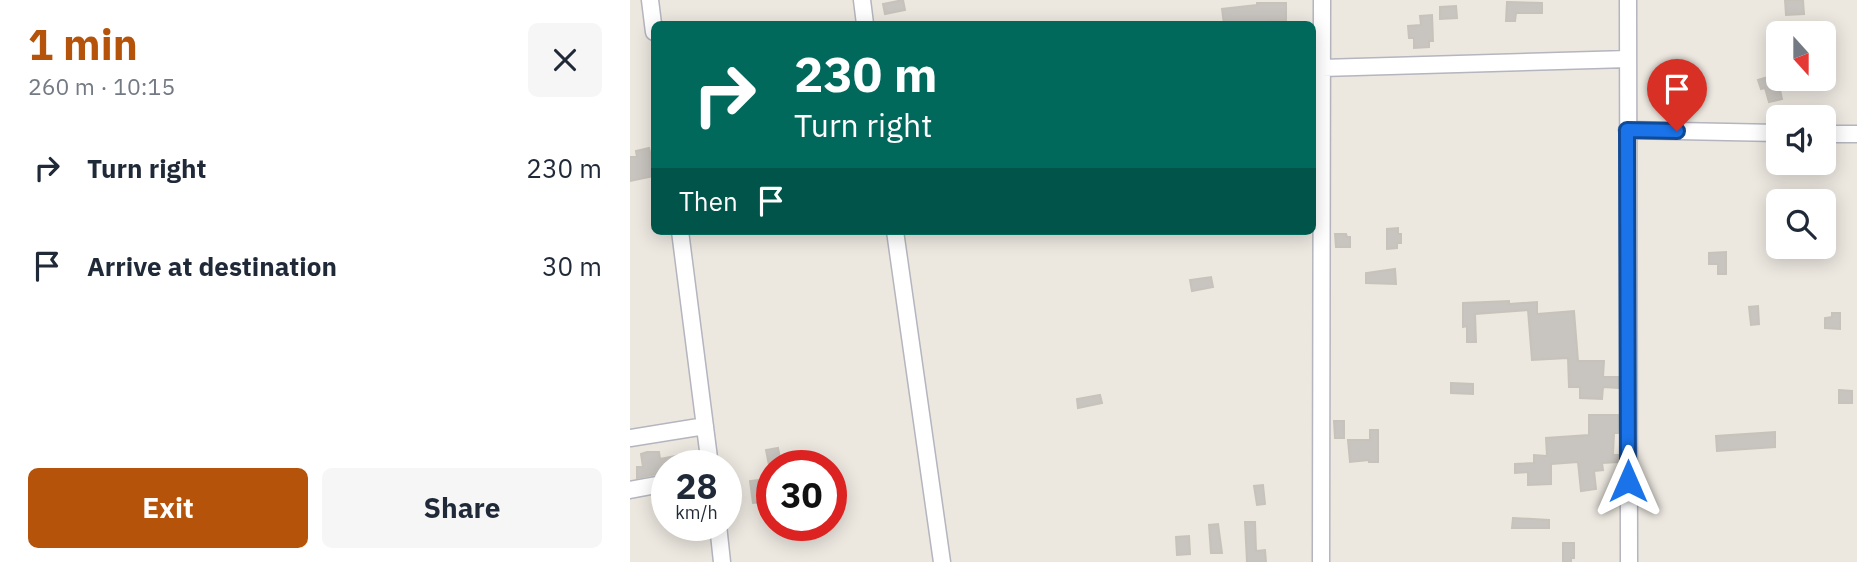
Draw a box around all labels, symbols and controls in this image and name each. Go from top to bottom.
text: 1 min [28,17,138,72]
north arrow [1766,21,1836,91]
map controls [1766,21,1836,259]
button: close [528,23,602,97]
text: 230 m [794,42,938,105]
icon: right [679,49,770,140]
pin [1647,59,1707,131]
icon: arrive [1658,70,1696,108]
text: 260 m · 10:15 [28,71,175,101]
text: Turn right [794,104,932,146]
button: sound [1766,105,1836,175]
icon: right [28,149,66,187]
text: Turn right [87,151,206,185]
text: 230 m [526,151,602,185]
icon: arrive [752,182,790,220]
text: Then [679,184,738,218]
button: search [1766,189,1836,259]
icon: arrive [28,247,66,285]
text: Arrive at destination [87,249,337,283]
text: 30 m [542,249,602,283]
position arrow [1591,444,1665,518]
speed limit sign: 30 [756,450,847,541]
text: 28 [675,463,718,509]
button: Exit [28,468,308,548]
button: Share [322,468,602,548]
text: km/h [675,501,718,524]

